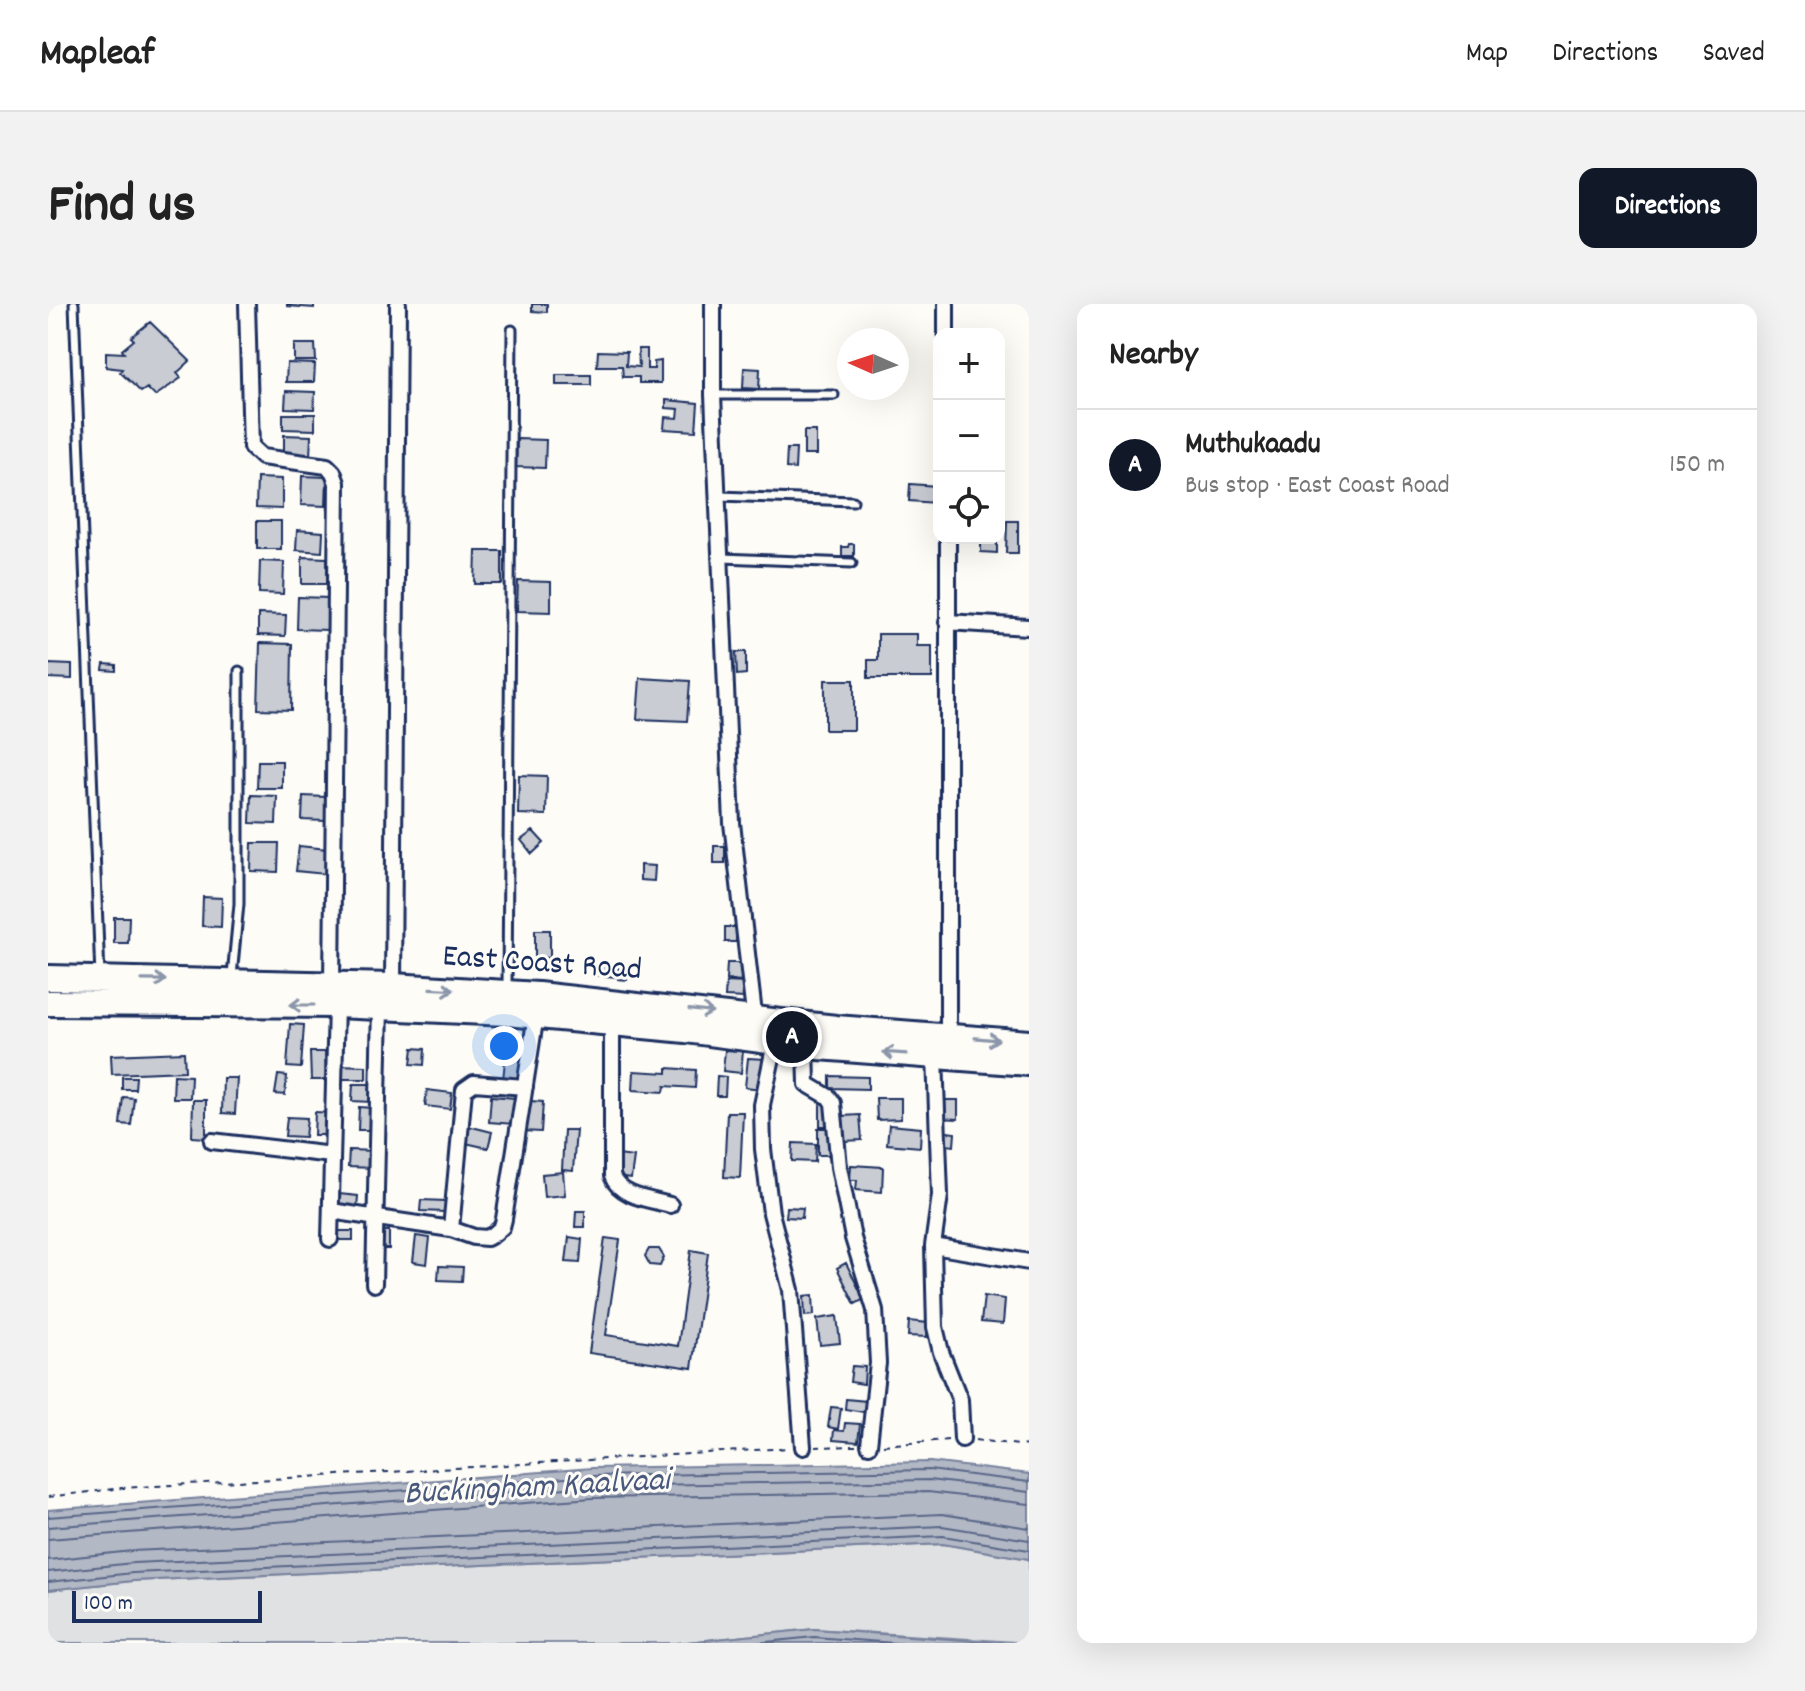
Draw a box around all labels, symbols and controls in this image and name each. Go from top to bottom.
text: Mapleaf [40,28,155,83]
text: Map [1466,35,1508,75]
text: Directions [1552,35,1658,75]
text: Saved [1702,35,1765,75]
text: Find us [48,168,196,248]
button: Directions [1579,168,1757,248]
north arrow [837,328,909,400]
map controls [933,328,1005,544]
button: + [933,328,1005,400]
text: Nearby [1109,332,1198,381]
button: − [933,400,1005,472]
text: Muthukaadu [1185,425,1321,468]
text: A [1128,447,1142,484]
text: 150 m [1669,447,1725,484]
text: Bus stop · East Coast Road [1185,468,1450,505]
button: locate [933,472,1005,544]
street label: East Coast Road [441,935,643,995]
one-way arrow [140,973,167,988]
one-way arrow [428,982,455,997]
one-way arrow [289,997,316,1013]
one-way arrow [687,1004,714,1019]
pin: A [766,1007,818,1067]
your location [484,1026,524,1066]
one-way arrow [973,1032,1000,1047]
one-way arrow [882,1045,909,1060]
water label: Buckingham Kaalvaai [403,1457,676,1520]
scale bar [72,1587,262,1623]
text: 100 m [84,1589,133,1620]

